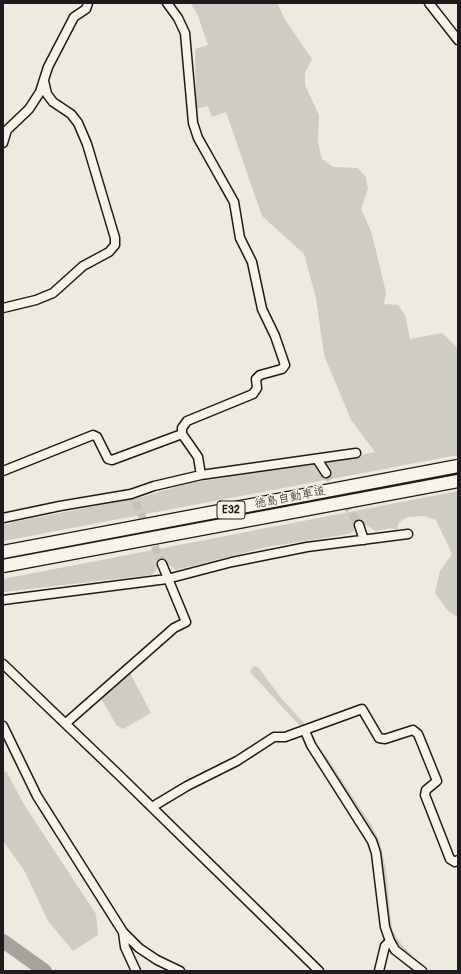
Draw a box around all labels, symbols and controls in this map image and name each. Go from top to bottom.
street label: 徳島自動車道 [253,484,327,512]
road number: E32 [217,501,245,519]

